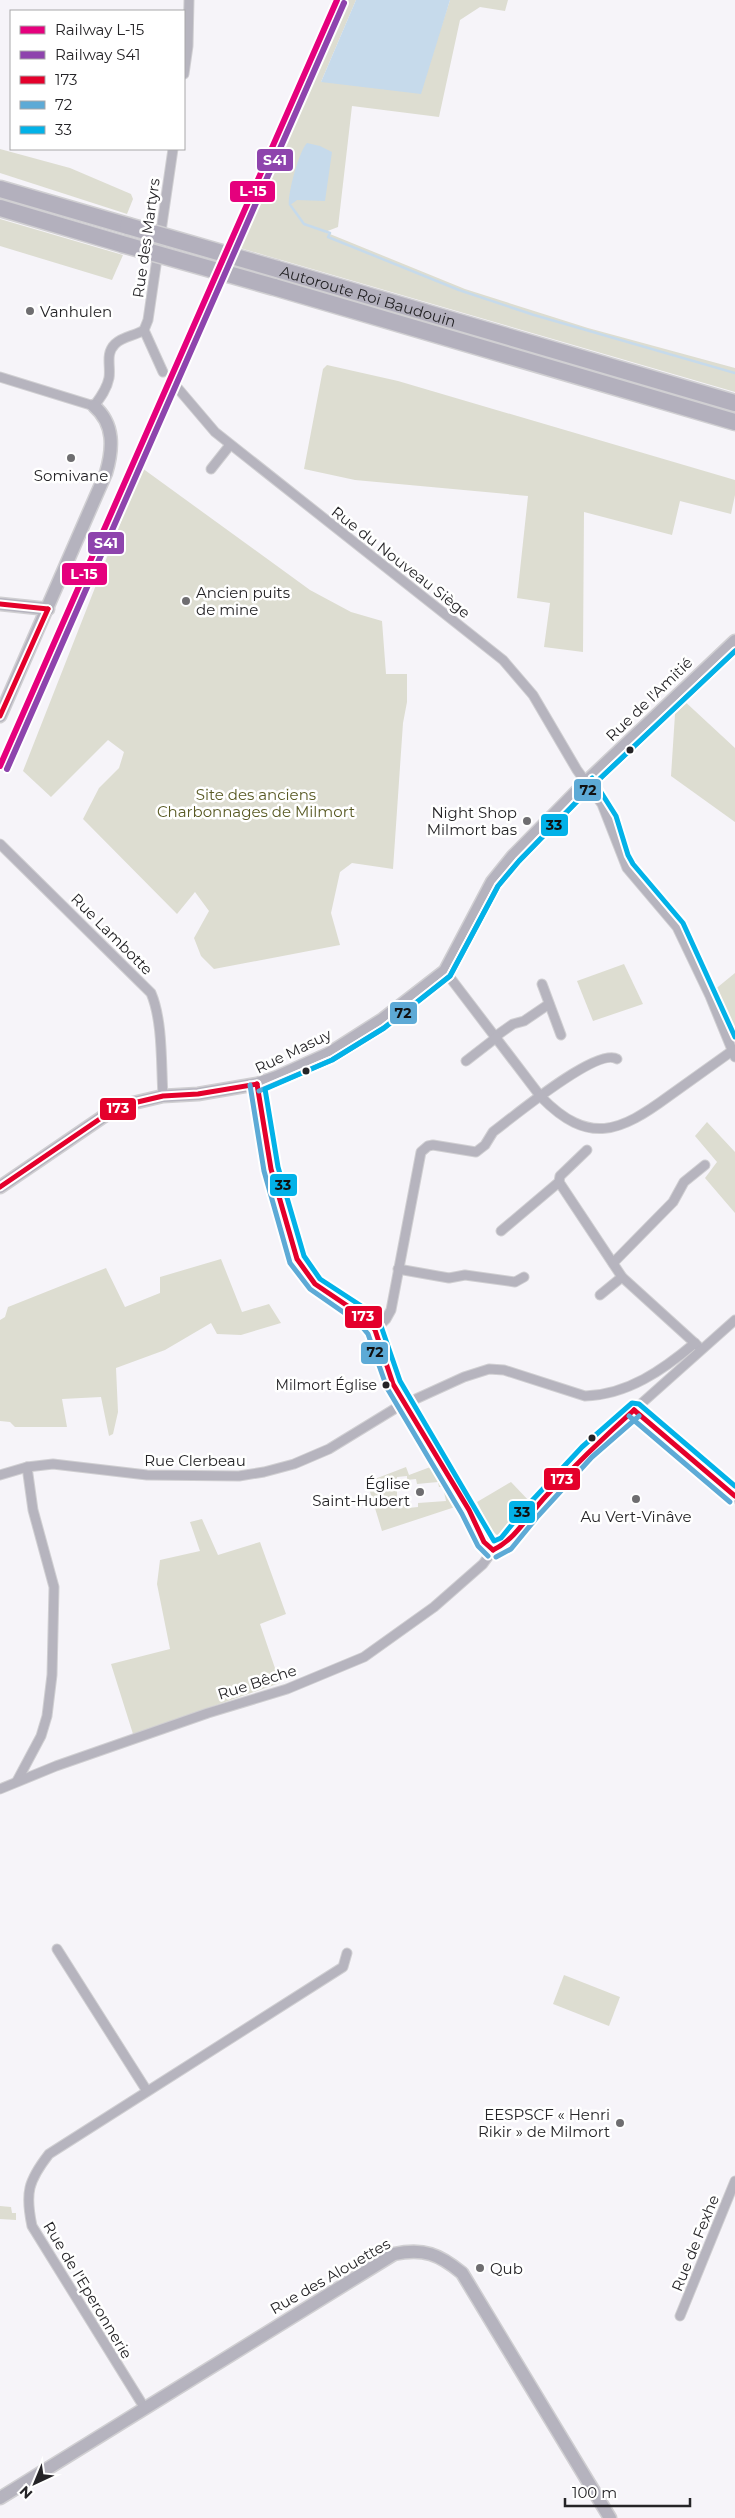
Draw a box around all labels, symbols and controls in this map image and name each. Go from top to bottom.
legend [10,10,185,150]
text: Railway L-15 [55,20,144,39]
text: Railway S41 [55,45,141,64]
text: 173 [55,70,78,89]
text: 72 [55,95,72,114]
text: 33 [55,120,72,139]
line badge: S41 [256,148,294,172]
text: S41 [263,151,287,169]
street label: Rue des Martyrs [128,177,164,299]
line badge: L-15 [229,180,276,203]
text: L-15 [239,182,267,200]
street label: Autoroute Roi Baudouin [278,261,458,330]
place label: Vanhulen [40,302,112,321]
marker: Vanhulen [24,305,36,317]
marker: Somivane [65,452,77,464]
place label: Somivane [34,466,108,485]
street label: Rue du Nouveau Siège [328,502,474,622]
line badge: S41 [87,531,125,555]
text: S41 [94,534,118,552]
line badge: L-15 [61,562,108,586]
text: L-15 [70,565,98,583]
place label: Ancien puits de mine [196,583,290,619]
marker: Ancien puits de mine [180,595,192,607]
street label: Rue de l'Amitié [602,653,696,745]
unlabelled marker [625,745,635,755]
line badge: 72 [573,778,602,802]
text: 72 [580,781,596,799]
park label: Site des anciens Charbonnages de Milmort [157,785,355,821]
place label: Night Shop Milmort bas [427,803,517,839]
line badge: 33 [540,813,569,837]
marker: Night Shop Milmort bas [521,815,533,827]
text: 33 [545,816,562,834]
street label: Rue Lambotte [67,889,157,979]
line badge: 72 [389,1001,418,1025]
text: 72 [395,1004,411,1022]
street label: Rue Masuy [252,1024,335,1078]
unlabelled marker [301,1066,311,1076]
line badge: 173 [99,1097,137,1121]
text: 173 [107,1099,129,1117]
line badge: 33 [269,1173,298,1197]
text: 33 [274,1176,291,1194]
line badge: 173 [344,1305,383,1329]
text: 173 [352,1307,374,1325]
line badge: 72 [360,1341,389,1365]
text: 72 [367,1343,383,1361]
place label: Milmort Église [276,1376,377,1394]
marker: Milmort Église [381,1380,391,1390]
unlabelled marker [587,1433,597,1443]
street label: Rue Clerbeau [144,1451,246,1470]
line badge: 173 [543,1467,581,1491]
text: 173 [551,1470,573,1488]
place label: Église Saint-Hubert [312,1474,410,1510]
marker: Église Saint-Hubert [414,1486,426,1498]
marker: Au Vert-Vinâve [630,1493,642,1505]
line badge: 33 [508,1500,536,1524]
text: 33 [513,1503,530,1521]
place label: Au Vert-Vinâve [581,1507,691,1526]
street label: Rue Bêche [215,1660,299,1704]
place label: EESPSCF « Henri Rikir » de Milmort [478,2105,610,2141]
marker: EESPSCF « Henri Rikir » de Milmort [614,2117,626,2129]
street label: Rue de Fexhe [667,2192,723,2294]
street label: Rue de l'Eperonnerie [39,2218,137,2362]
street label: Rue des Alouettes [266,2234,394,2318]
place label: Qub [490,2259,523,2278]
marker: Qub [474,2262,486,2274]
north arrow [10,2458,60,2508]
scale bar [565,2476,690,2508]
text: N [16,2482,36,2503]
text: 100 m [572,2483,617,2502]

